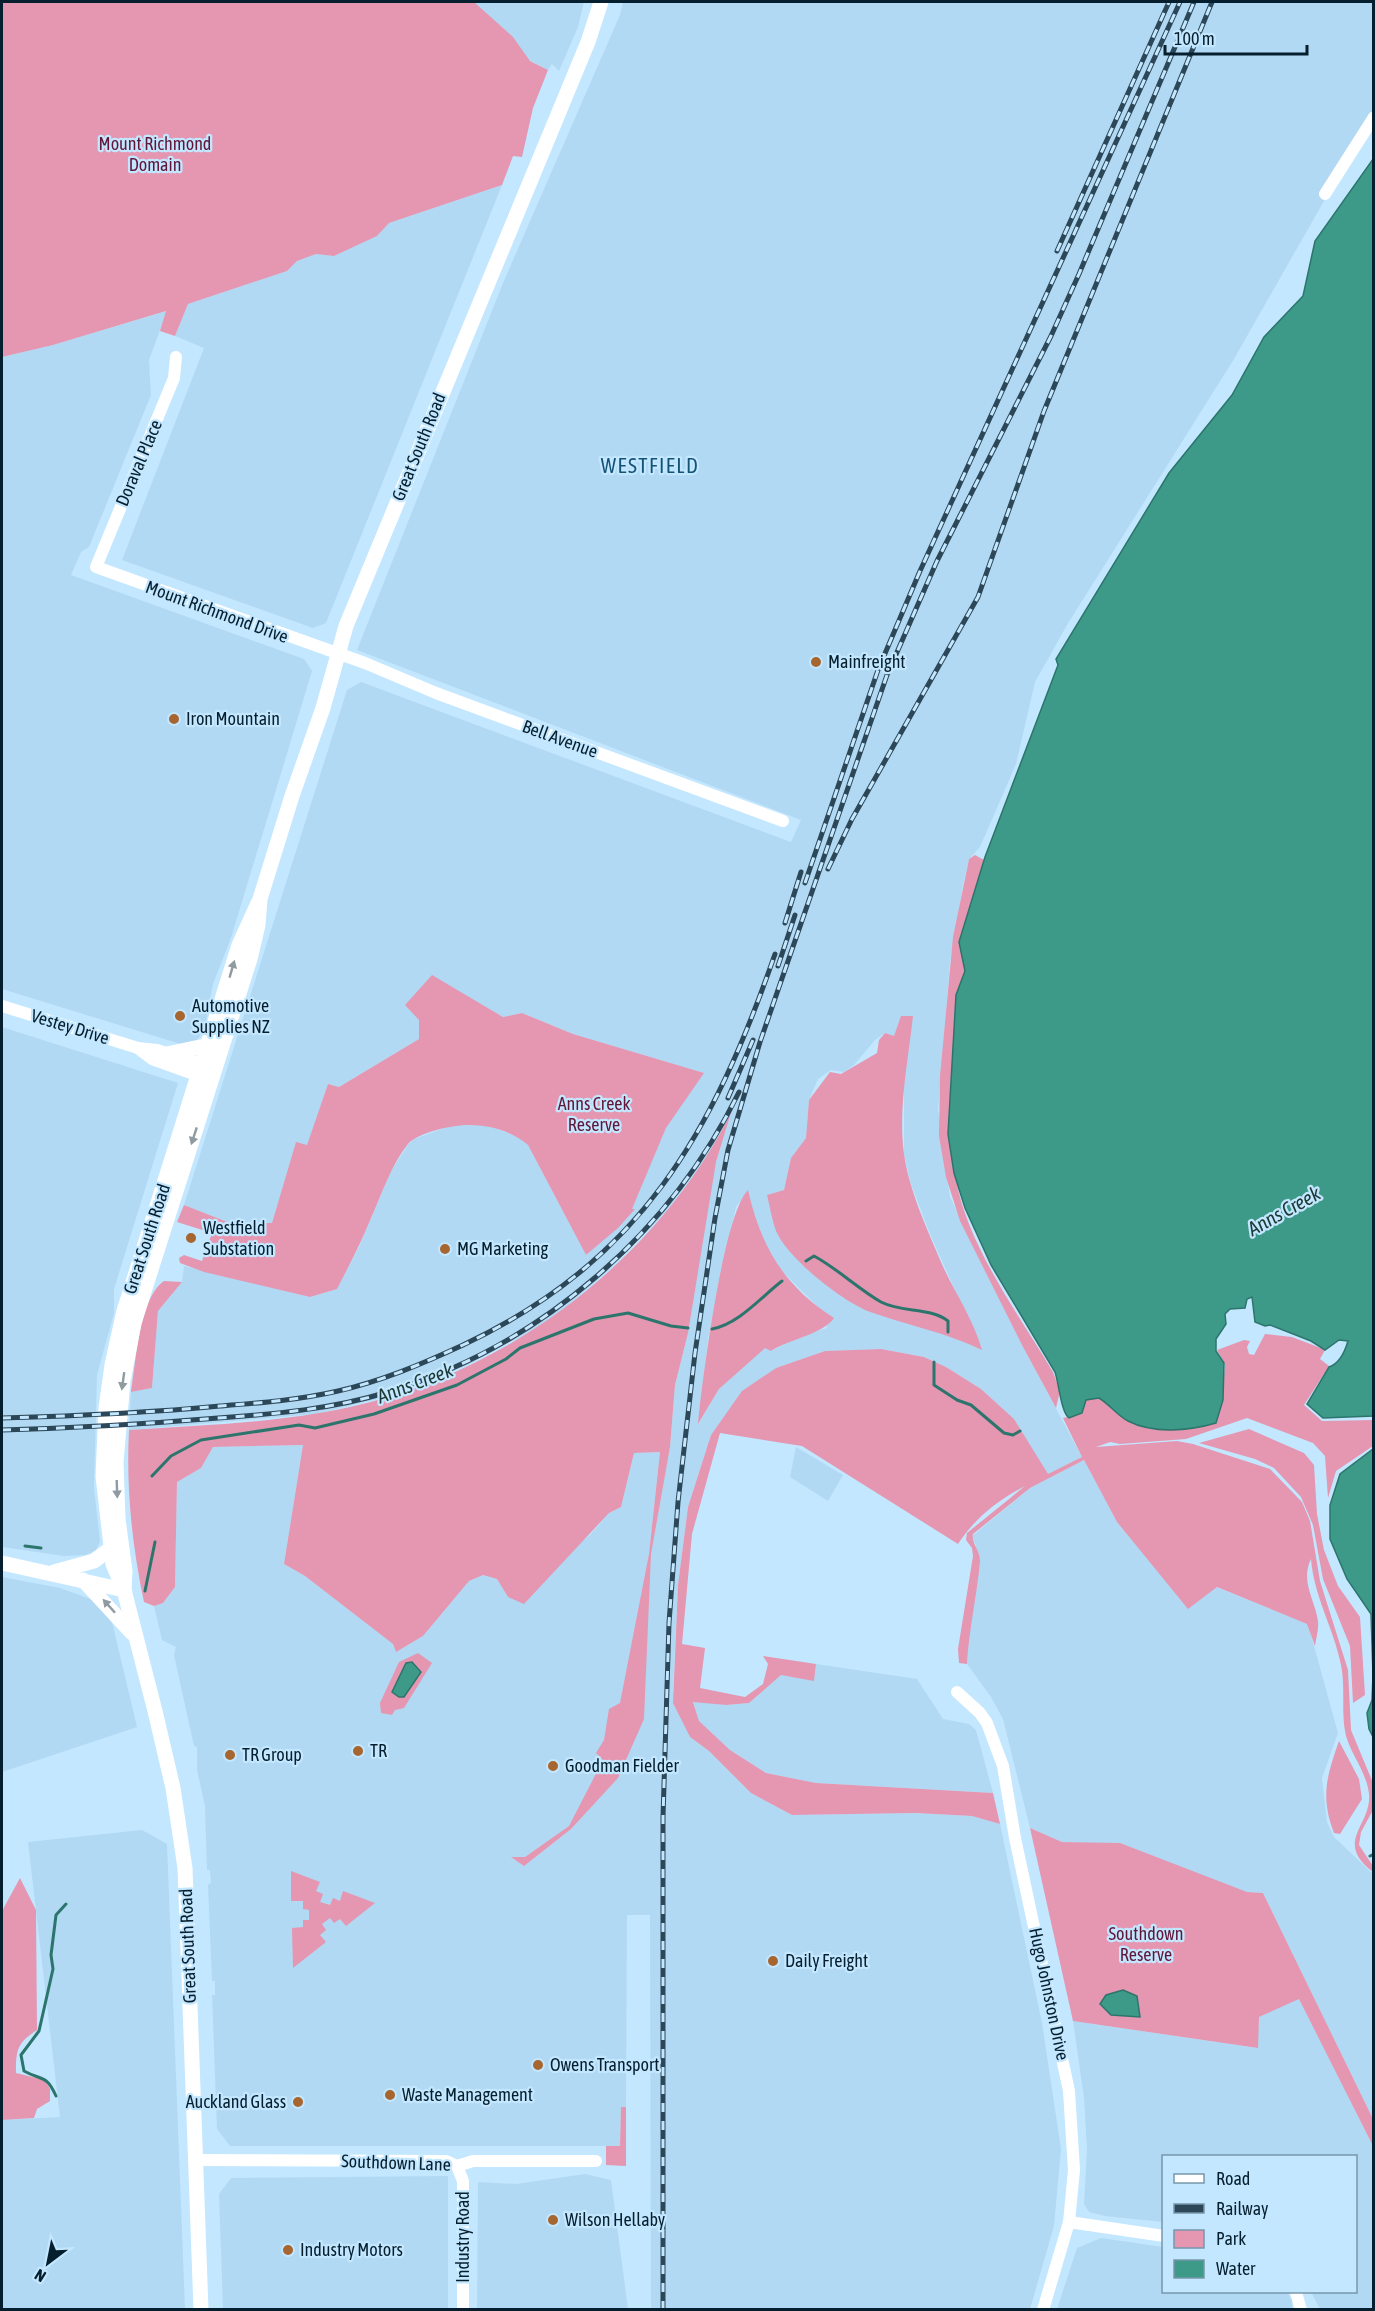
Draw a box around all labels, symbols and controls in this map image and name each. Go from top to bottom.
scale bar [1165,18,1308,56]
text: 100 m [1174,28,1215,49]
park label: Mount Richmond Domain [99,133,211,175]
street label: Great South Road [387,390,450,504]
street label: Doraval Place [111,417,166,509]
district label: WESTFIELD [601,453,699,477]
street label: Mount Richmond Drive [143,576,291,647]
place label: Mainfreight [828,651,906,672]
marker: Mainfreight [809,655,823,669]
place label: Iron Mountain [186,708,280,729]
marker: Iron Mountain [167,712,181,726]
street label: Bell Avenue [520,715,601,762]
one-way arrow [228,960,237,978]
place label: Automotive Supplies NZ [192,995,270,1037]
street label: Vestey Drive [29,1005,112,1048]
marker: Automotive Supplies NZ [173,1009,187,1023]
park label: Anns Creek Reserve [558,1093,630,1135]
one-way arrow [189,1127,198,1145]
street label: Great South Road [119,1181,174,1297]
water label: Anns Creek [1242,1181,1324,1240]
place label: Westfield Substation [203,1217,274,1259]
marker: Westfield Substation [184,1231,198,1245]
place label: MG Marketing [457,1238,549,1259]
marker: MG Marketing [438,1242,452,1256]
water label: Anns Creek [372,1357,456,1408]
one-way arrow [119,1372,128,1391]
one-way arrow [112,1479,121,1498]
one-way arrow [103,1599,116,1614]
place label: TR [370,1740,387,1761]
place label: TR Group [242,1744,302,1765]
marker: TR [351,1744,365,1758]
marker: TR Group [223,1748,237,1762]
place label: Goodman Fielder [565,1755,679,1776]
marker: Goodman Fielder [546,1759,560,1773]
street label: Great South Road [175,1888,200,2004]
park label: Southdown Reserve [1109,1923,1183,1965]
street label: Hugo Johnston Drive [1025,1926,1074,2062]
place label: Daily Freight [785,1950,868,1971]
marker: Daily Freight [766,1954,780,1968]
place label: Owens Transport [550,2054,659,2075]
marker: Owens Transport [531,2058,545,2072]
place label: Waste Management [402,2084,533,2105]
marker: Waste Management [383,2088,397,2102]
place label: Auckland Glass [186,2091,286,2112]
marker: Auckland Glass [291,2095,305,2109]
street label: Southdown Lane [341,2150,451,2175]
legend [1162,2155,1357,2293]
text: Road [1216,2168,1250,2189]
street label: Industry Road [452,2191,473,2283]
text: Railway [1216,2198,1268,2219]
place label: Wilson Hellaby [565,2209,665,2230]
marker: Wilson Hellaby [546,2213,560,2227]
text: Park [1216,2228,1246,2249]
north arrow [18,2233,78,2293]
place label: Industry Motors [300,2239,403,2260]
marker: Industry Motors [281,2243,295,2257]
text: Water [1216,2258,1256,2279]
text: N [31,2266,49,2286]

